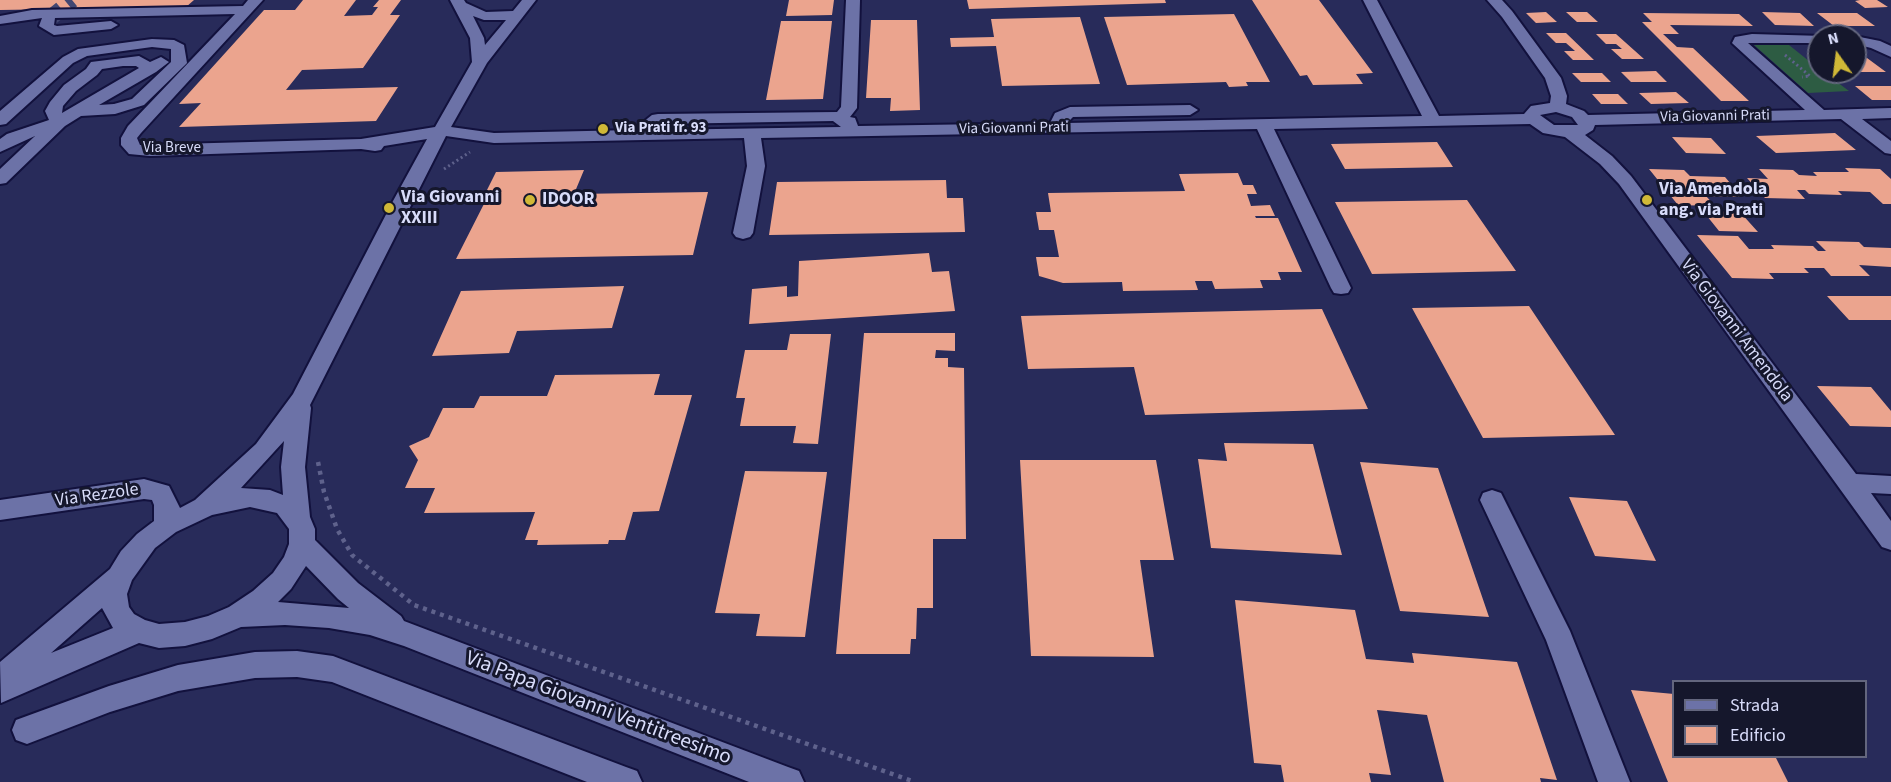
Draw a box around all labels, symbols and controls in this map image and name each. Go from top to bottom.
north arrow [1807,24,1867,84]
text: N [1825,27,1841,50]
street label: Via Giovanni Prati [1660,107,1770,127]
street label: Via Giovanni Prati [959,119,1069,139]
place label: Via Prati fr. 93 [615,120,706,138]
marker: Via Prati fr. 93 [596,122,610,136]
street label: Via Breve [143,140,201,158]
place label: Via Amendola ang. via Prati [1659,179,1767,222]
place label: Via Giovanni XXIII [401,187,499,230]
place label: IDOOR [542,189,595,211]
marker: IDOOR [523,193,537,207]
marker: Via Amendola ang. via Prati [1640,193,1654,207]
marker: Via Giovanni XXIII [382,201,396,215]
street label: Via Giovanni Amendola [1675,255,1797,407]
street label: Via Rezzole [54,479,140,513]
street label: Via Papa Giovanni Ventitreesimo [462,647,734,771]
legend [1672,680,1867,758]
text: Strada [1730,693,1779,718]
text: Edificio [1730,723,1786,748]

